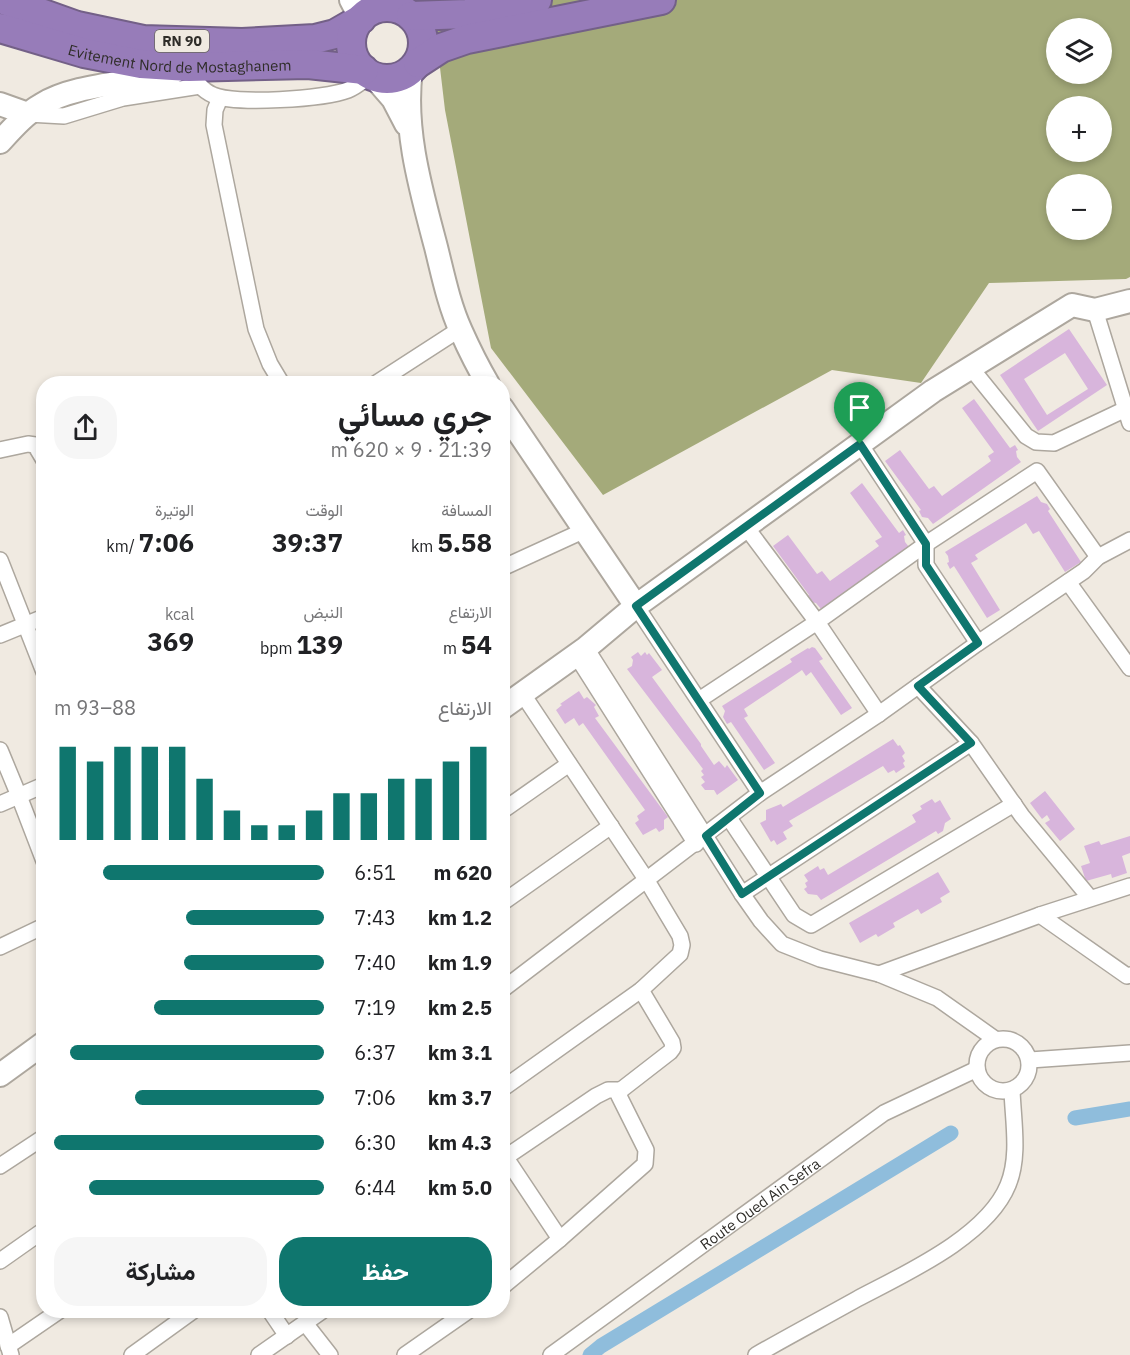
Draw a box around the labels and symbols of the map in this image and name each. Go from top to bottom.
road number: RN 90 [155,30,209,52]
street label: Evitement Nord de Mostaghanem [66,39,292,77]
pin [834,382,885,444]
street label: Route Oued Ain Sefra [696,1153,823,1253]

